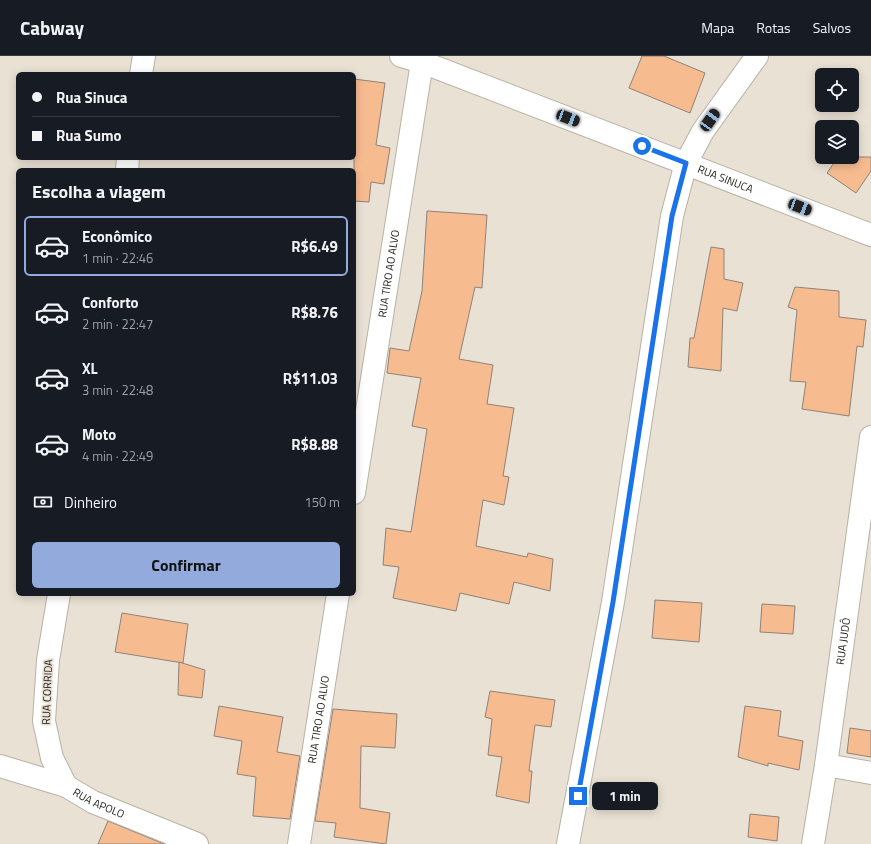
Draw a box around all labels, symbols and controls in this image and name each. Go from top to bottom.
text: Cabway [20,13,84,42]
text: Mapa [701,17,734,38]
text: Rotas [756,17,791,38]
text: Salvos [813,17,851,38]
map controls [815,68,859,164]
button: locate [815,68,859,112]
text: Rua Sinuca [56,86,128,109]
car [698,107,722,133]
car [555,108,581,128]
button: layers [815,120,859,164]
text: Rua Sumo [56,124,122,147]
route start [633,137,651,155]
street label: RUA SINUCA [695,161,756,197]
text: Escolha a viagem [32,178,166,205]
car [787,197,813,217]
text: Econômico [82,225,152,248]
icon: car [34,228,70,264]
street label: RUA TIRO AO ALVO [374,229,403,319]
text: R$6.49 [291,235,338,258]
text: 1 min · 22:46 [82,248,153,268]
text: Conforto [82,291,139,314]
icon: car [34,294,70,330]
text: R$8.76 [291,301,338,324]
text: 2 min · 22:47 [82,314,153,334]
text: XL [82,357,98,380]
icon: car [34,360,70,396]
text: R$11.03 [283,367,338,390]
text: 3 min · 22:48 [82,380,153,400]
text: Moto [82,423,116,446]
icon: car [34,426,70,462]
text: R$8.88 [291,433,338,456]
text: 4 min · 22:49 [82,446,153,466]
icon: cash [32,491,54,513]
text: Dinheiro [64,491,117,514]
text: 150 m [304,492,340,512]
button: Confirmar [32,542,340,588]
street label: RUA JUDÔ [832,617,854,666]
street label: RUA CORRIDA [38,658,56,725]
street label: RUA TIRO AO ALVO [304,674,333,765]
callout: 1 min [592,782,658,810]
street label: RUA APOLO [70,784,127,822]
text: 1 min [609,786,641,806]
route end [569,787,587,805]

